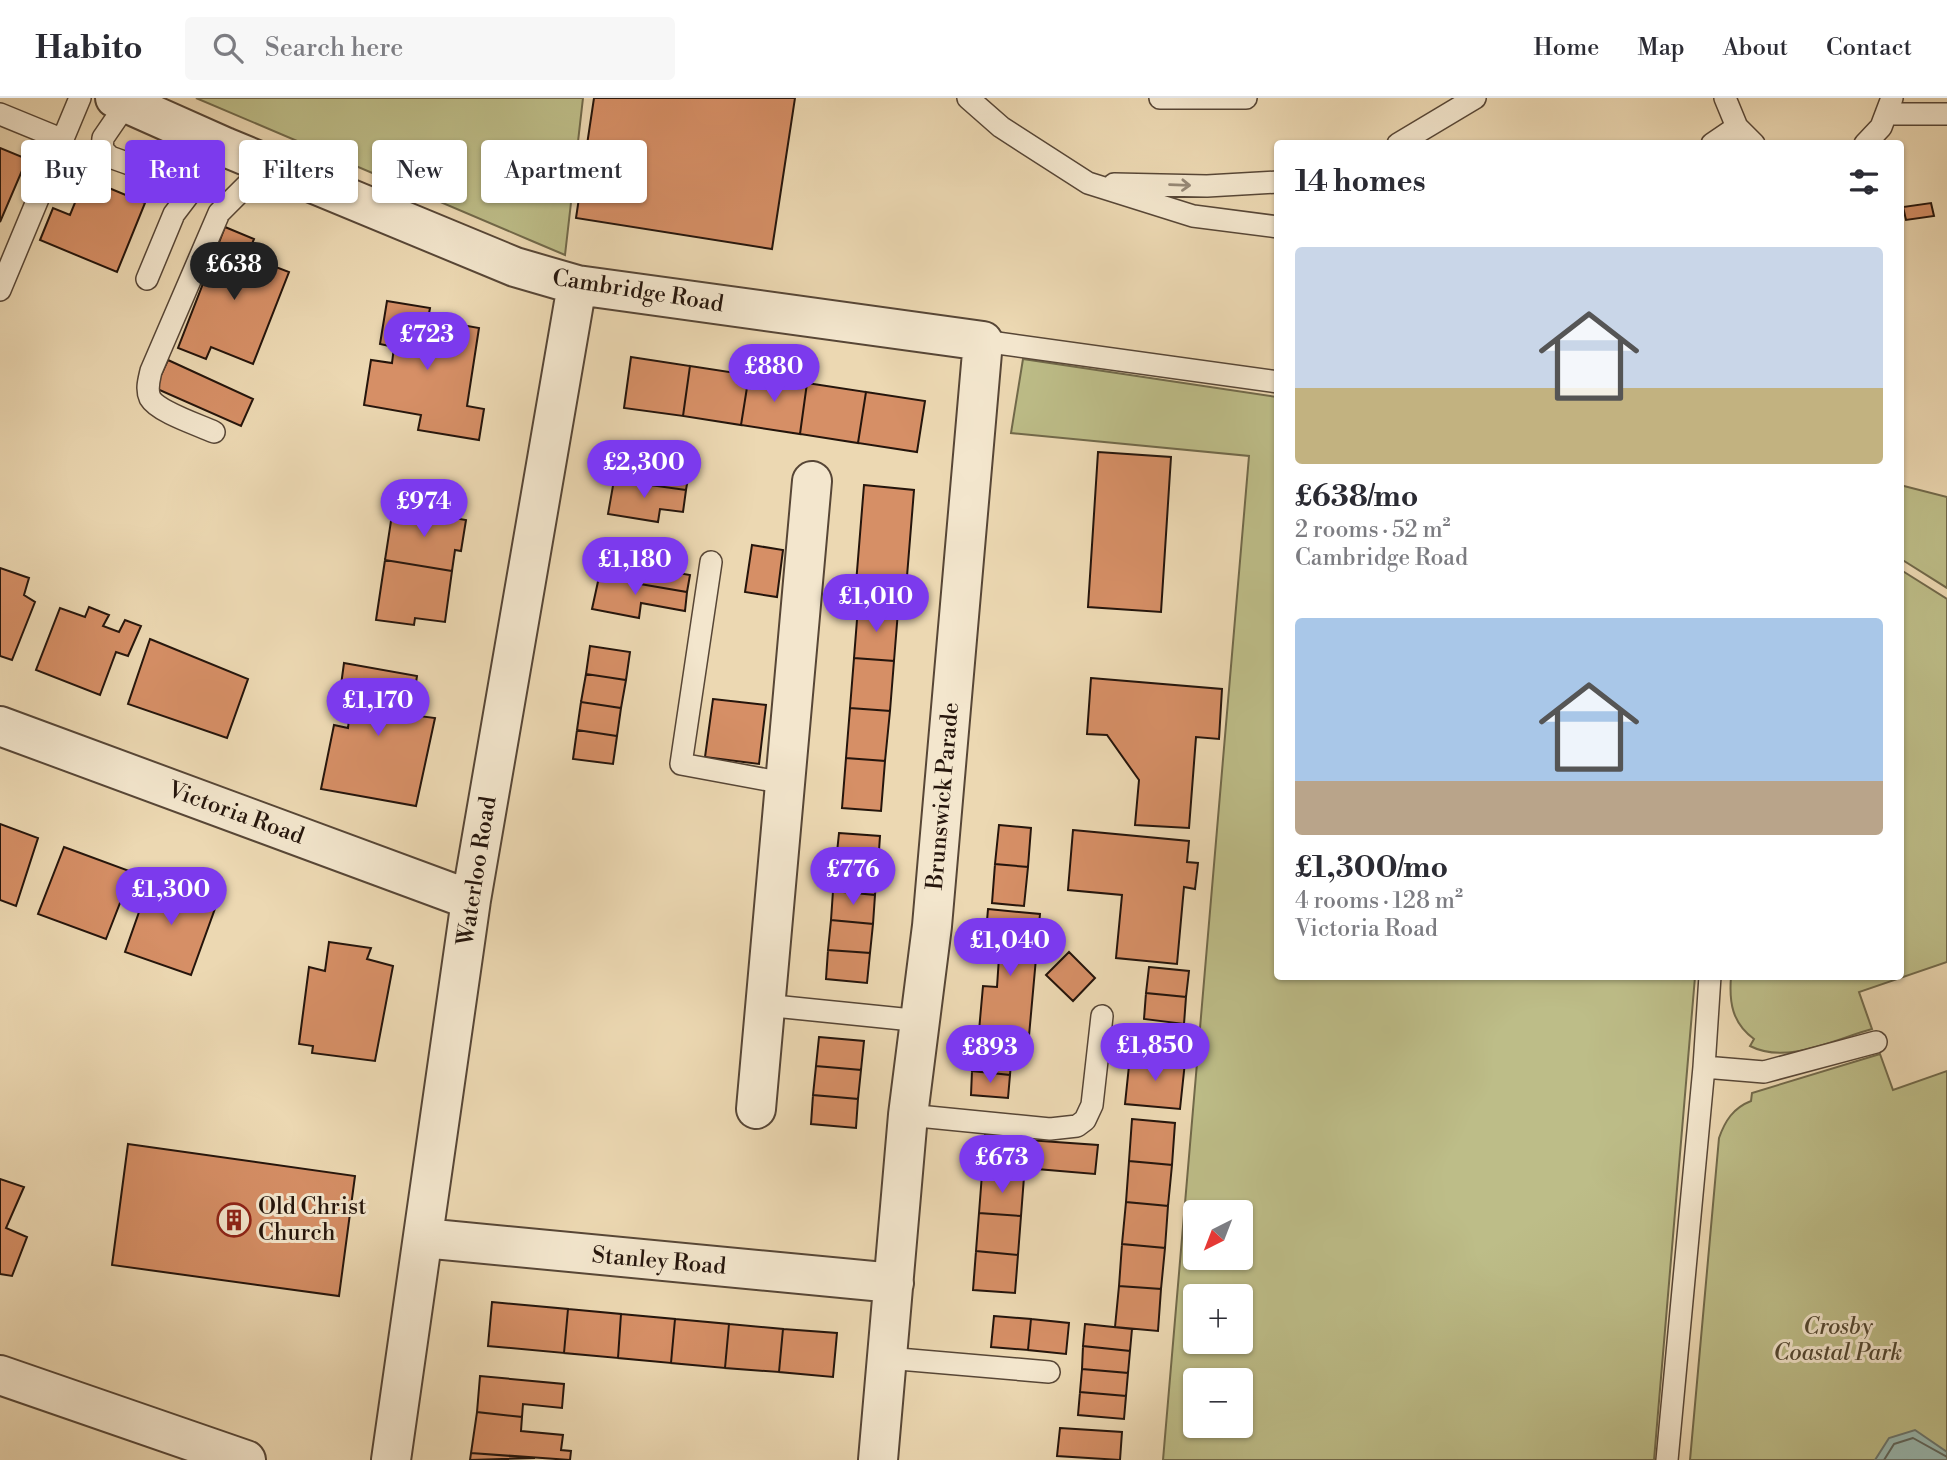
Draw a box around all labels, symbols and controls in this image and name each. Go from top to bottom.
search box [185,17,675,80]
text: Habito [35,28,143,69]
icon: search [209,29,247,67]
text: Search here [265,32,404,64]
text: Home [1534,33,1599,63]
text: Map [1637,33,1685,63]
text: About [1723,33,1788,63]
text: Contact [1826,33,1912,63]
chip: Buy [21,140,111,203]
chip: Rent [125,140,225,203]
chip: Filters [239,140,358,203]
chip: New [372,140,467,203]
chip: Apartment [481,140,647,203]
text: 14 homes [1295,163,1426,201]
icon: filters [1845,163,1883,201]
one-way arrow [1168,179,1191,192]
pin: £638 [193,242,275,302]
text: £638 [206,251,262,279]
street label: Cambridge Road [550,264,726,318]
icon: home [1526,293,1652,419]
pin: £723 [386,313,468,372]
text: £723 [400,321,454,349]
pin: £880 [733,344,815,404]
text: £880 [745,353,803,381]
pin: £2,300 [587,440,701,500]
text: £2,300 [603,449,685,477]
text: £638/mo [1295,478,1419,516]
pin: £974 [383,480,465,539]
text: £974 [397,488,451,516]
text: 2 rooms · 52 m² [1295,516,1451,544]
pin: £1,180 [578,538,692,597]
text: Cambridge Road [1295,544,1468,572]
text: £1,180 [598,546,672,574]
pin: £1,010 [819,574,933,634]
text: £1,010 [839,583,913,611]
icon: home [1526,664,1652,790]
pin: £1,170 [321,678,435,738]
text: £1,170 [343,687,413,715]
street label: Brunswick Parade [921,701,965,892]
street label: Victoria Road [163,775,308,851]
street label: Waterloo Road [451,794,503,949]
pin: £776 [812,848,894,907]
text: £1,300/mo [1295,849,1448,887]
text: £776 [826,856,880,884]
pin: £1,300 [114,868,228,927]
text: £1,300 [132,876,210,904]
text: 4 rooms · 128 m² [1295,887,1463,915]
text: Victoria Road [1295,915,1438,943]
pin: £1,040 [953,918,1067,978]
text: £1,040 [970,927,1050,955]
pin: £1,850 [1098,1024,1212,1083]
pin: £893 [949,1026,1031,1085]
text: £1,850 [1117,1032,1193,1060]
text: £893 [962,1034,1018,1062]
pin: £673 [961,1136,1043,1195]
text: £673 [975,1144,1029,1172]
place label: Old Christ Church [258,1193,367,1247]
north arrow [1183,1200,1253,1270]
map controls [1183,1200,1253,1438]
building icon: Old Christ Church [215,1201,253,1239]
street label: Stanley Road [591,1241,727,1281]
button: + [1183,1284,1253,1354]
park label: Crosby Coastal Park [1774,1313,1902,1367]
button: − [1183,1368,1253,1438]

